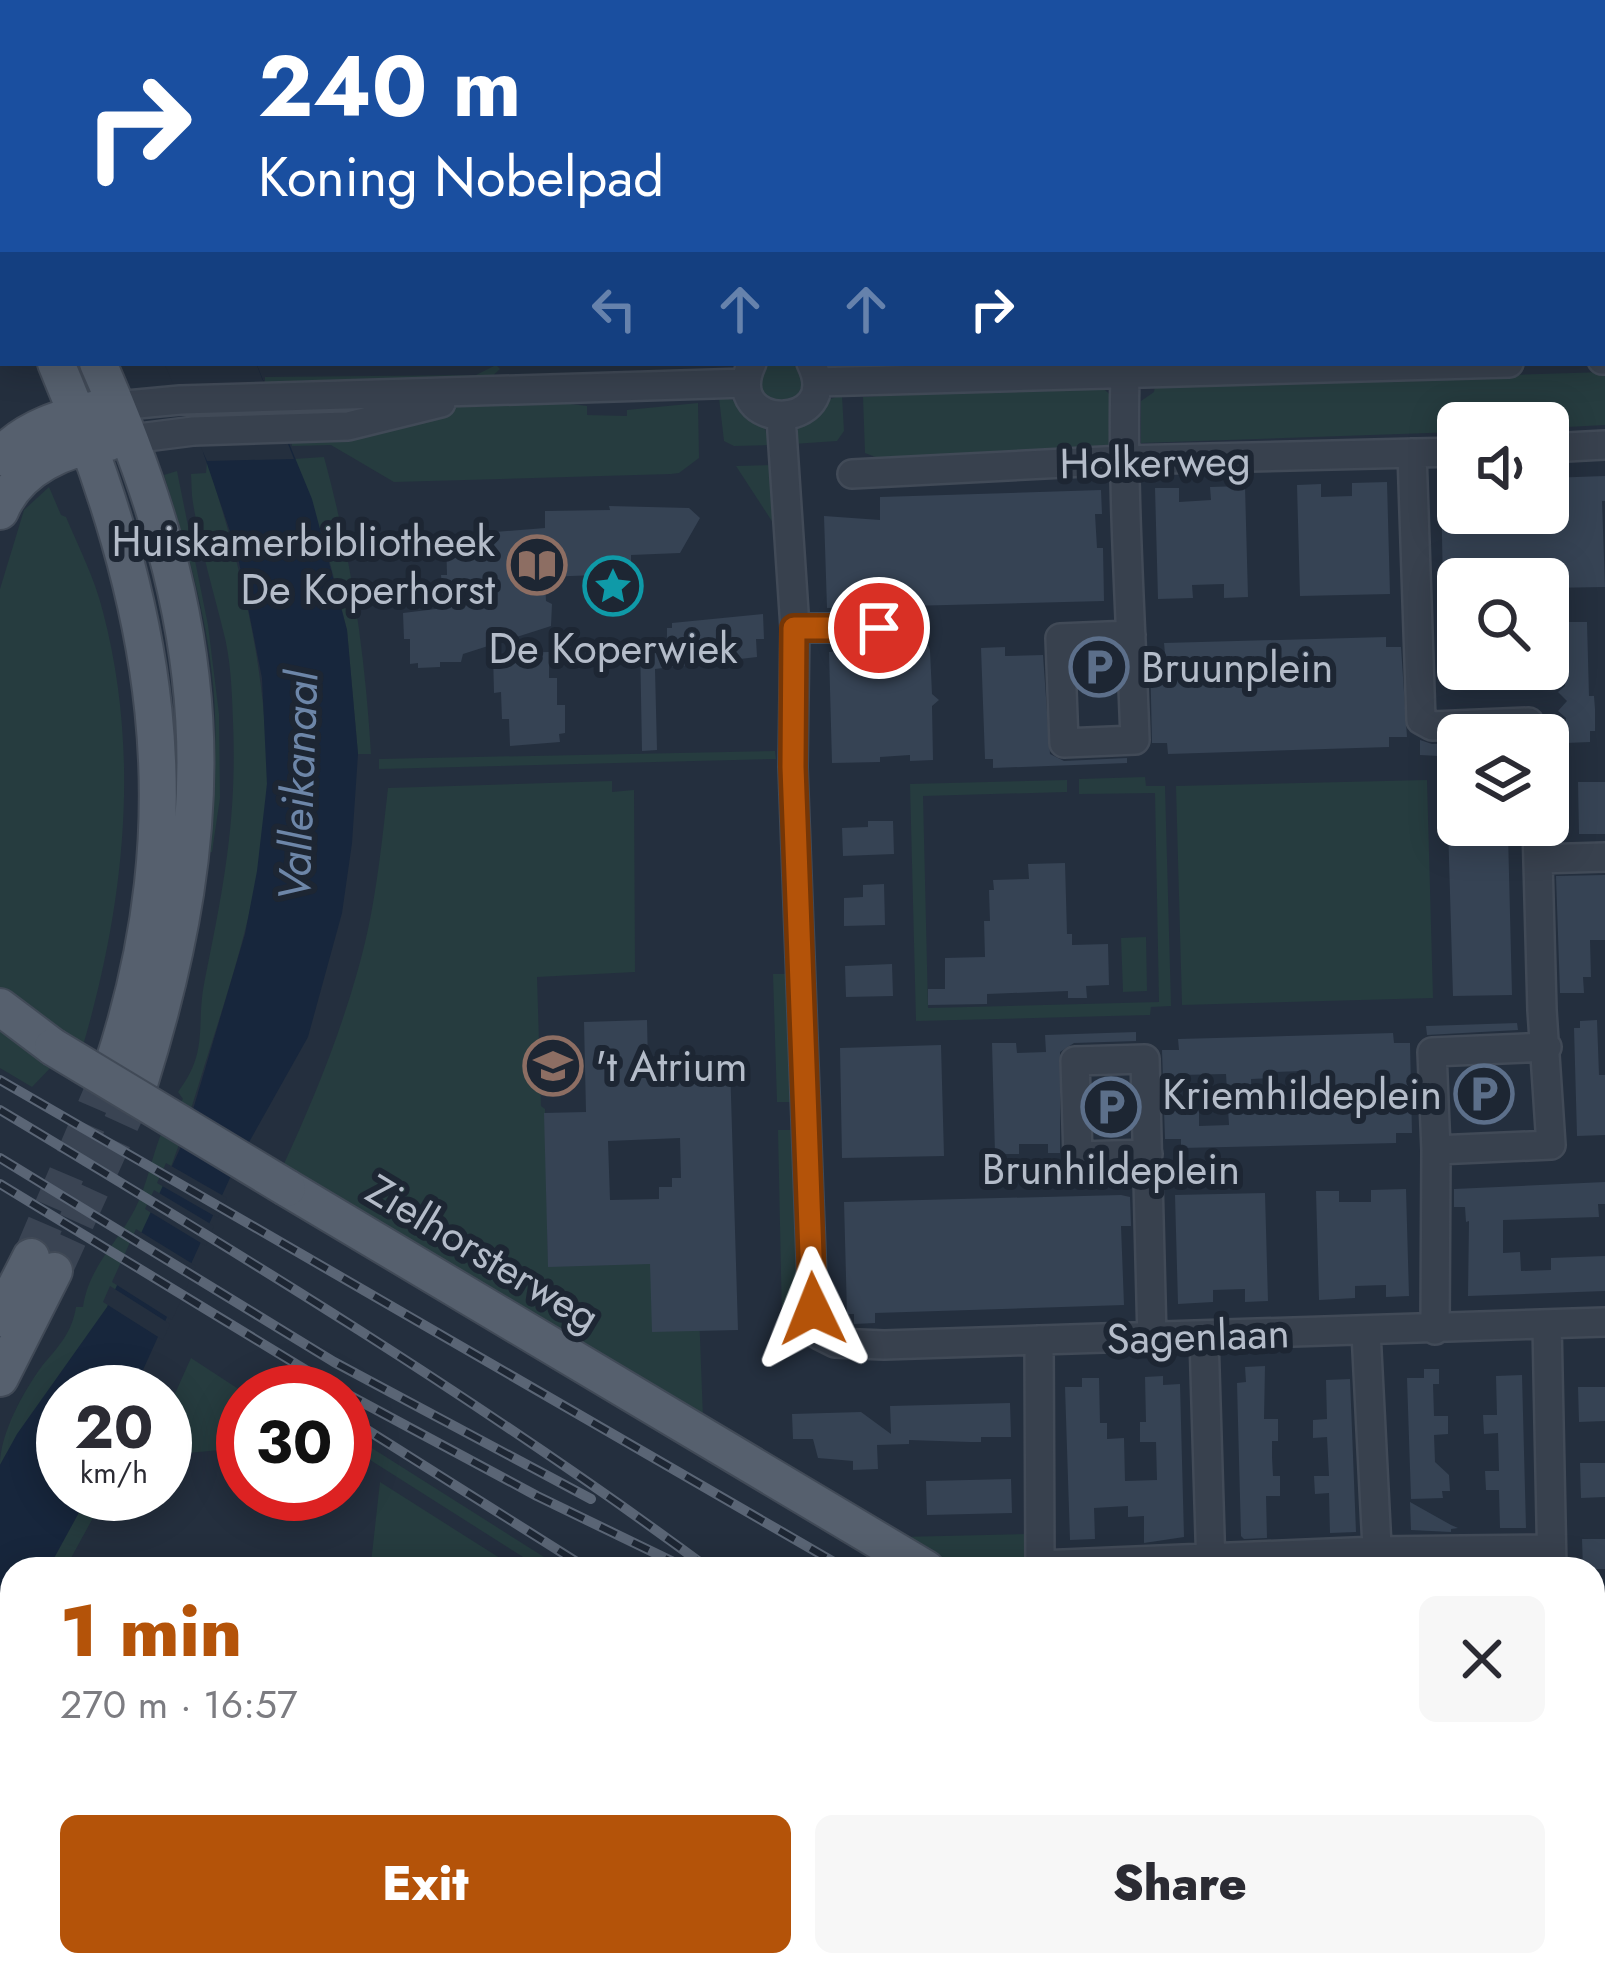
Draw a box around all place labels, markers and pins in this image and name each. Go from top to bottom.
place label: Huiskamerbibliotheek De Koperhorst [111,511,496,620]
library icon: Huiskamerbibliotheek De Koperhorst [506,534,568,596]
place icon: De Koperwiek [582,555,644,617]
pin [828,577,930,679]
place label: De Koperwiek [488,618,738,679]
parking icon: Bruunplein [1068,636,1130,698]
place label: Bruunplein [1141,637,1333,698]
school or university icon: 't Atrium [522,1035,584,1097]
place label: 't Atrium [595,1036,748,1097]
parking icon: Kriemhildeplein [1453,1063,1515,1125]
place label: Kriemhildeplein [1162,1064,1442,1125]
parking icon: Brunhildeplein [1080,1076,1142,1138]
place label: Brunhildeplein [982,1139,1240,1200]

